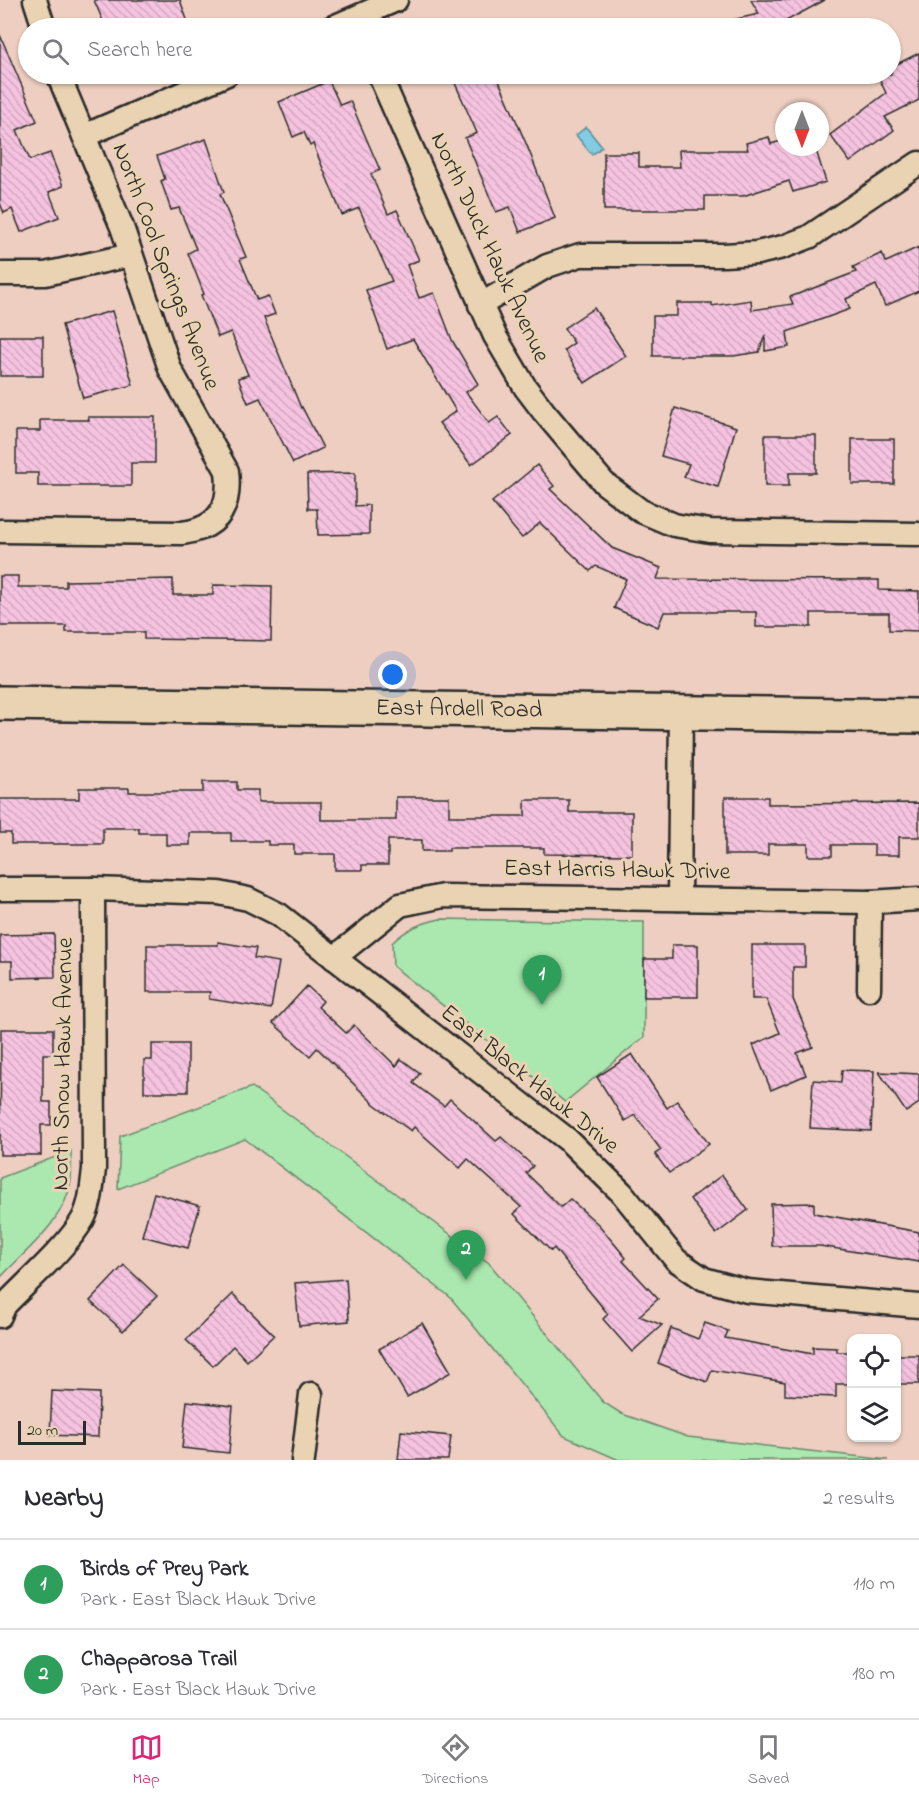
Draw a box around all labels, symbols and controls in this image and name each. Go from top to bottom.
search box [18,18,901,84]
icon: search [39,35,72,68]
text: Search here [87,35,192,67]
north arrow [775,102,829,156]
street label: North Duck Hawk Avenue [420,127,558,369]
street label: North Cool Springs Avenue [102,138,228,396]
your location [378,660,407,689]
street label: East Ardell Road [375,691,543,728]
street label: East Harris Hawk Drive [503,852,731,890]
street label: North Snow Hawk Avenue [44,937,84,1191]
pin: 1 [522,956,562,1005]
street label: East Black Hawk Drive [432,997,626,1163]
pin: 2 [446,1230,486,1280]
map controls [847,1334,901,1442]
button: locate [847,1334,901,1388]
button: layers [847,1388,901,1442]
scale bar [18,1418,86,1446]
text: 20 m [27,1419,58,1443]
text: Nearby [24,1480,103,1518]
text: 2 results [823,1485,895,1514]
text: Birds of Prey Park [81,1554,248,1586]
text: 1 [40,1570,47,1599]
text: 110 m [853,1570,895,1599]
text: Park · East Black Hawk Drive [81,1586,316,1615]
text: Chapparosa Trail [81,1644,237,1676]
text: 2 [39,1660,48,1689]
text: 180 m [852,1660,895,1689]
text: Park · East Black Hawk Drive [81,1676,316,1705]
tab: Map [130,1731,163,1791]
tab: Directions [422,1731,488,1791]
tab: Saved [748,1731,789,1791]

